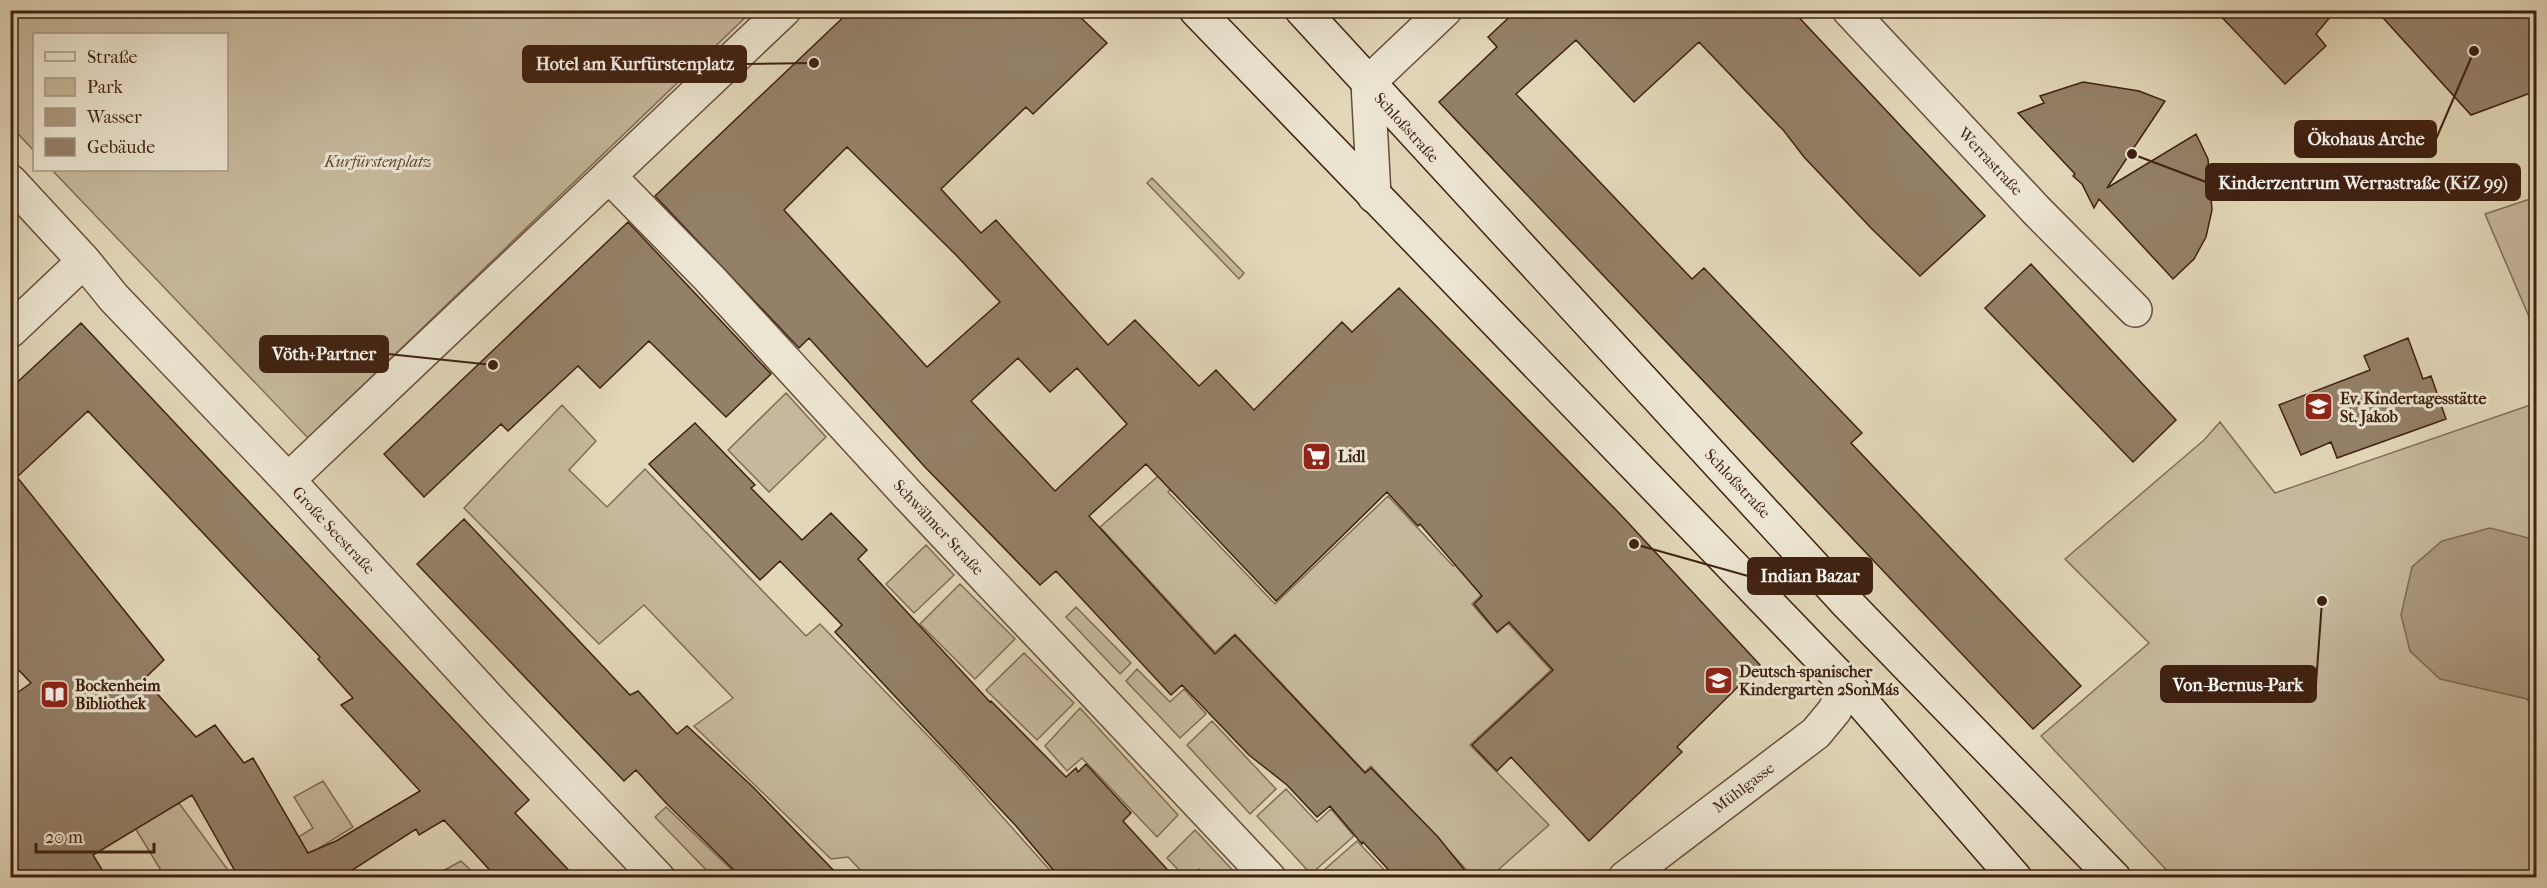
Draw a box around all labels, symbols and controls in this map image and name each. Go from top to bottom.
legend [33,33,228,171]
callout: Hotel am Kurfürstenplatz [523,46,746,82]
text: Straße [87,47,138,68]
text: Hotel am Kurfürstenplatz [536,54,734,75]
text: Park [87,77,124,98]
street label: Schloßstraße [1370,88,1443,166]
text: Wasser [86,107,142,128]
callout: Ökohaus Arche [2295,121,2436,157]
street label: Werrastraße [1954,123,2027,199]
text: Ökohaus Arche [2307,127,2425,150]
text: Gebäude [87,137,155,158]
park label: Kurfürstenplatz [323,152,432,171]
callout: Kinderzentrum Werrastraße (KiZ 99) [2206,164,2520,200]
text: Kinderzentrum Werrastraße (KiZ 99) [2218,173,2508,194]
callout: Vöth+Partner [260,336,388,372]
text: Vöth+Partner [271,344,376,365]
place label: Ev. Kindertagesstätte St. Jakob [2340,389,2486,427]
school or university icon: Ev. Kindertagesstätte St. Jakob [2303,391,2335,423]
supermarket icon: Lidl [1301,440,1333,472]
street label: Schloßstraße [1701,445,1775,522]
place label: Lidl [1338,447,1366,466]
street label: Schwälmer Straße [889,476,988,579]
street label: Große Seestraße [288,483,379,578]
callout: Indian Bazar [1748,558,1872,594]
text: Indian Bazar [1760,566,1860,587]
place label: Deutsch-spanischer Kindergarten 2SonMás [1739,662,1899,700]
school or university icon: Deutsch-spanischer Kindergarten 2SonMás [1702,664,1734,696]
callout: Von-Bernus-Park [2161,666,2316,702]
text: Von-Bernus-Park [2172,675,2304,696]
place label: Bockenheim Bibliothek [75,676,161,713]
library icon: Bockenheim Bibliothek [38,678,70,710]
street label: Mühlgasse [1709,758,1778,817]
scale bar [36,816,154,854]
text: 20 m [45,827,83,848]

